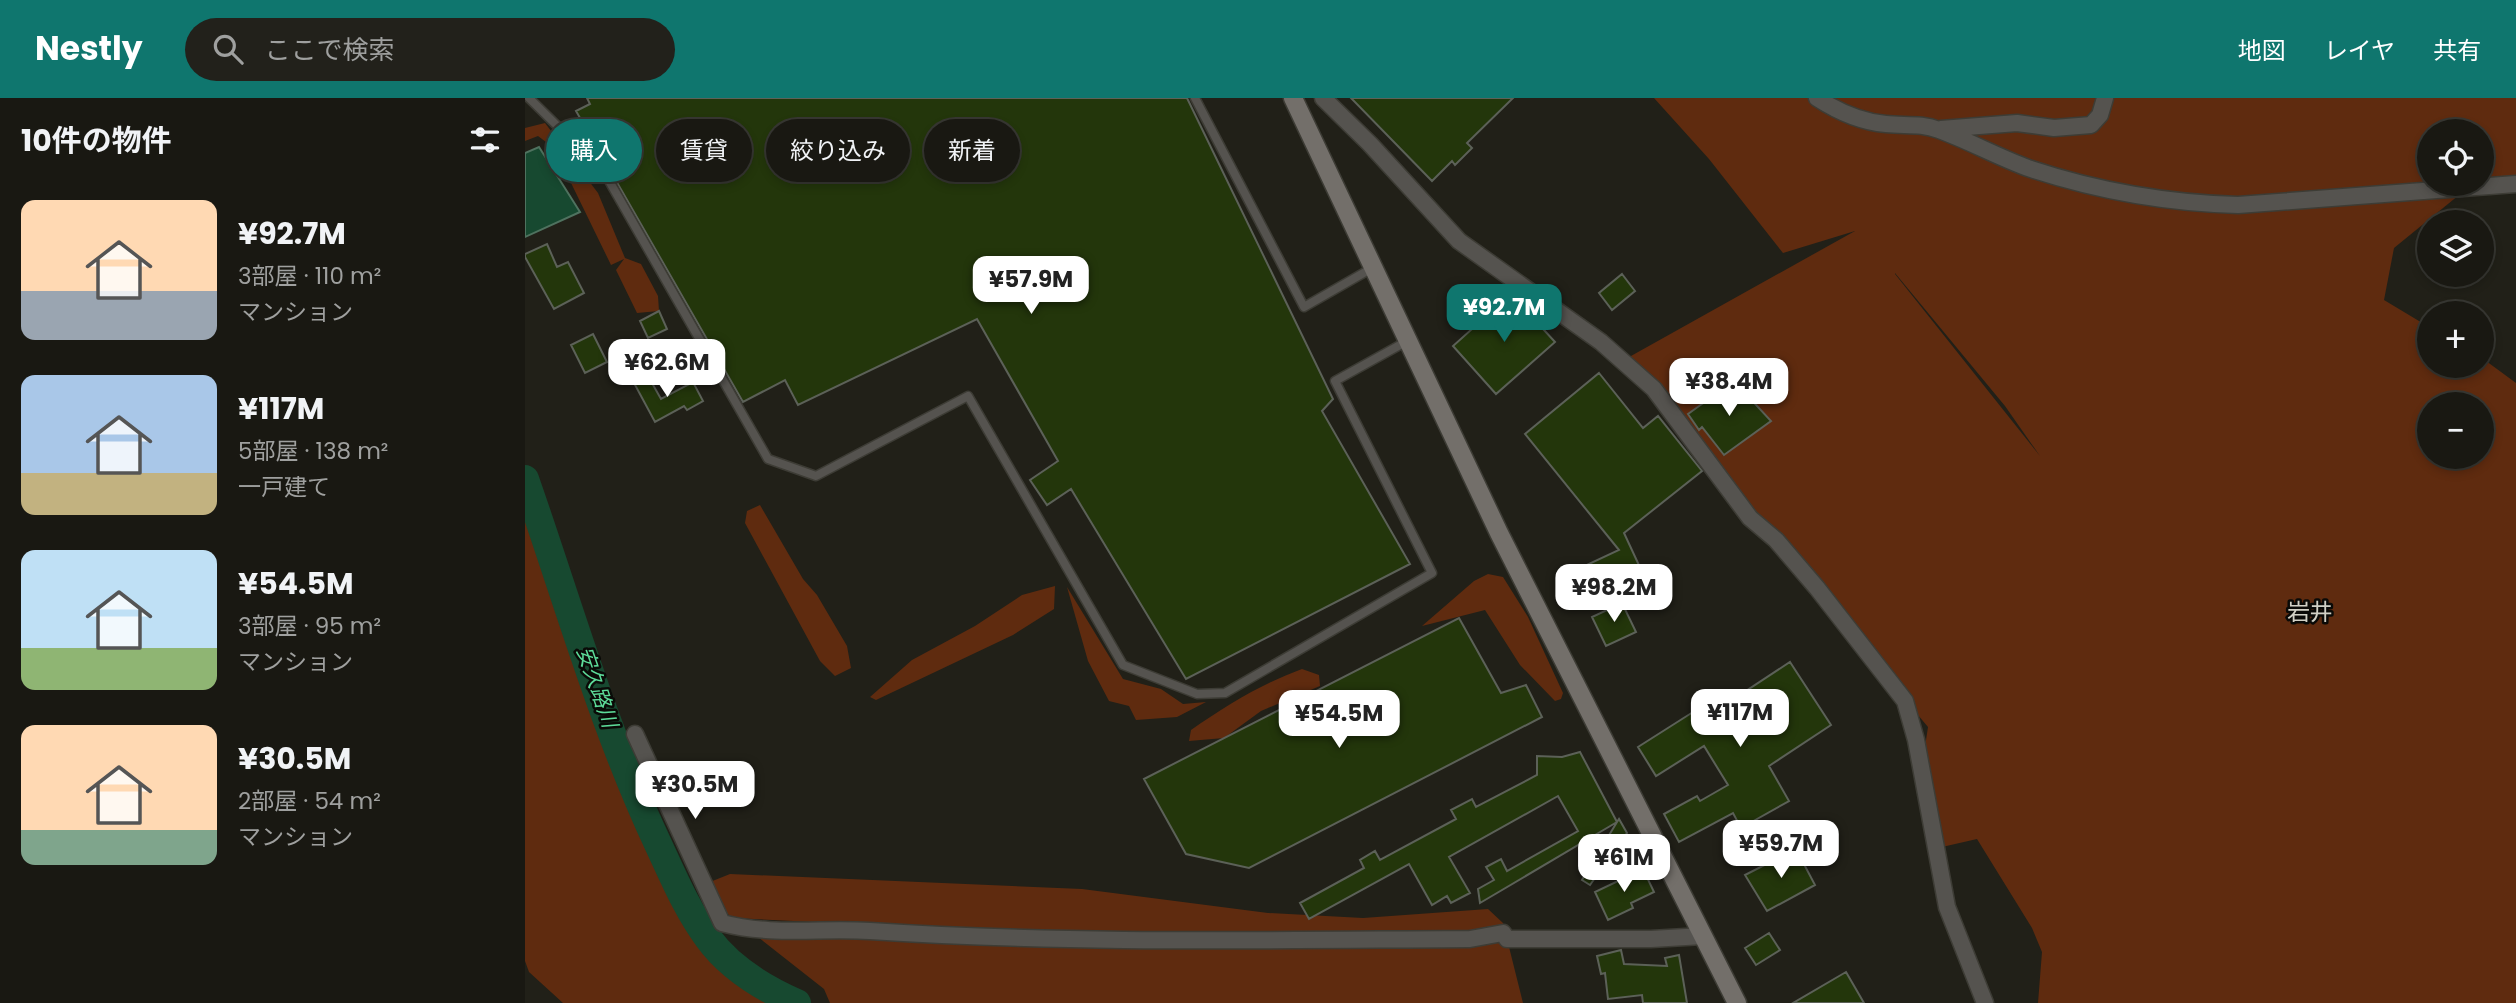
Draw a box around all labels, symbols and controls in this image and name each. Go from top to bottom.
search box [185,18,675,81]
text: Nestly [35,25,143,72]
icon: search [209,30,247,68]
text: ここで検索 [265,32,395,68]
text: 地図 [2238,34,2286,67]
text: レイヤ [2324,34,2395,67]
text: 共有 [2433,34,2481,67]
text: 10件の物件 [21,119,172,162]
chip: 購入 [546,119,642,182]
chip: 賃貸 [656,119,752,182]
chip: 絞り込み [766,119,910,182]
chip: 新着 [924,119,1020,182]
map controls [2417,119,2494,469]
button: locate [2417,119,2494,196]
icon: filters [466,121,504,159]
button: layers [2417,210,2494,287]
text: ¥92.7M [238,212,346,255]
icon: home [77,228,161,312]
pin: ¥57.9M [974,256,1088,316]
text: 3部屋 · 110 m² [238,260,381,292]
text: ¥57.9M [989,263,1073,295]
pin: ¥92.7M [1447,285,1561,344]
text: ¥92.7M [1463,291,1545,323]
text: マンション [238,296,353,328]
button: + [2417,301,2494,378]
pin: ¥62.6M [610,340,724,399]
text: ¥62.6M [624,346,710,378]
pin: ¥38.4M [1672,358,1786,418]
text: ¥38.4M [1685,365,1773,397]
text: ¥117M [238,387,324,430]
button: − [2417,392,2494,469]
icon: home [77,403,161,487]
text: 5部屋 · 138 m² [238,435,388,467]
text: 一戸建て [238,471,330,503]
text: ¥54.5M [238,562,353,605]
pin: ¥98.2M [1557,564,1671,624]
text: ¥98.2M [1571,571,1657,603]
icon: home [77,578,161,662]
district label: 岩井 [2287,596,2333,628]
text: 3部屋 · 95 m² [238,610,381,642]
water label: 安久路川 [570,642,626,733]
text: マンション [238,646,353,678]
pin: ¥54.5M [1282,690,1396,750]
pin: ¥117M [1691,690,1789,749]
text: ¥117M [1707,696,1773,728]
text: ¥54.5M [1295,697,1383,729]
text: ¥30.5M [238,737,351,780]
icon: home [77,753,161,837]
pin: ¥30.5M [638,762,752,821]
text: ¥30.5M [652,768,738,800]
text: 2部屋 · 54 m² [238,785,381,817]
pin: ¥59.7M [1724,820,1838,880]
text: マンション [238,821,353,853]
text: ¥59.7M [1739,827,1823,859]
pin: ¥61M [1583,834,1665,894]
text: ¥61M [1594,841,1654,873]

